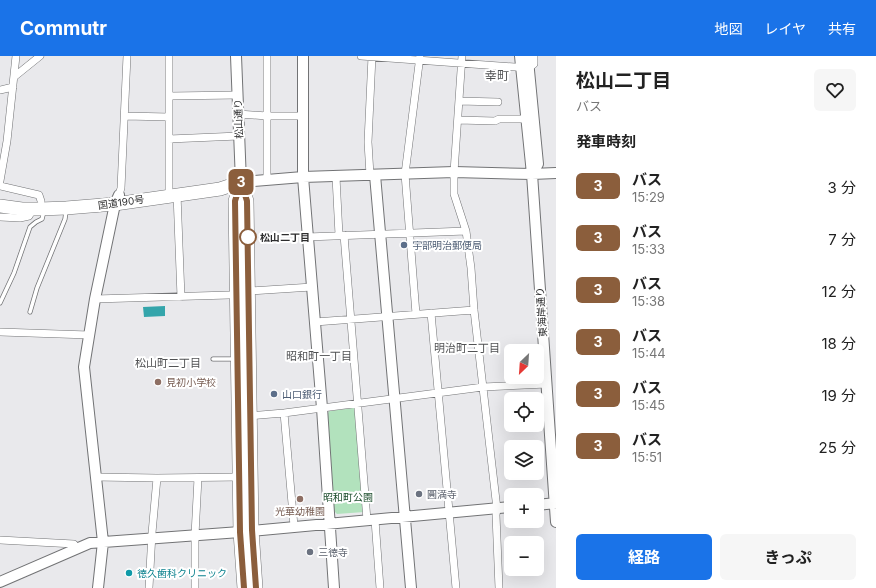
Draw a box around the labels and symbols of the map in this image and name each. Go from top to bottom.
district label: 幸町 [485,68,509,83]
street label: 松山通り [231,99,245,139]
line badge: 3 [228,169,254,195]
street label: 国道190号 [97,193,145,211]
marker: 松山二丁目 [239,228,257,246]
place label: 松山二丁目 [260,231,310,243]
place label: 宇部明治郵便局 [412,239,482,251]
marker: 宇部明治郵便局 [399,240,409,250]
street label: 東海岸通り [533,287,549,337]
district label: 明治町二丁目 [434,341,500,355]
north arrow [504,344,544,384]
district label: 昭和町一丁目 [286,349,352,363]
district label: 松山町二丁目 [135,356,201,370]
place label: 見初小学校 [166,376,216,388]
marker: 見初小学校 [153,377,163,387]
place label: 山口銀行 [282,388,322,400]
marker: 山口銀行 [269,389,279,399]
place label: 圓満寺 [427,488,457,500]
marker: 圓満寺 [414,489,424,499]
park label: 昭和町公園 [323,491,373,503]
marker: 光華幼稚園 [295,494,305,504]
place label: 光華幼稚園 [275,505,325,517]
place label: 三徳寺 [318,546,348,558]
marker: 三徳寺 [305,547,315,557]
place label: 徳久歯科クリニック [137,567,227,579]
marker: 徳久歯科クリニック [124,568,134,578]

